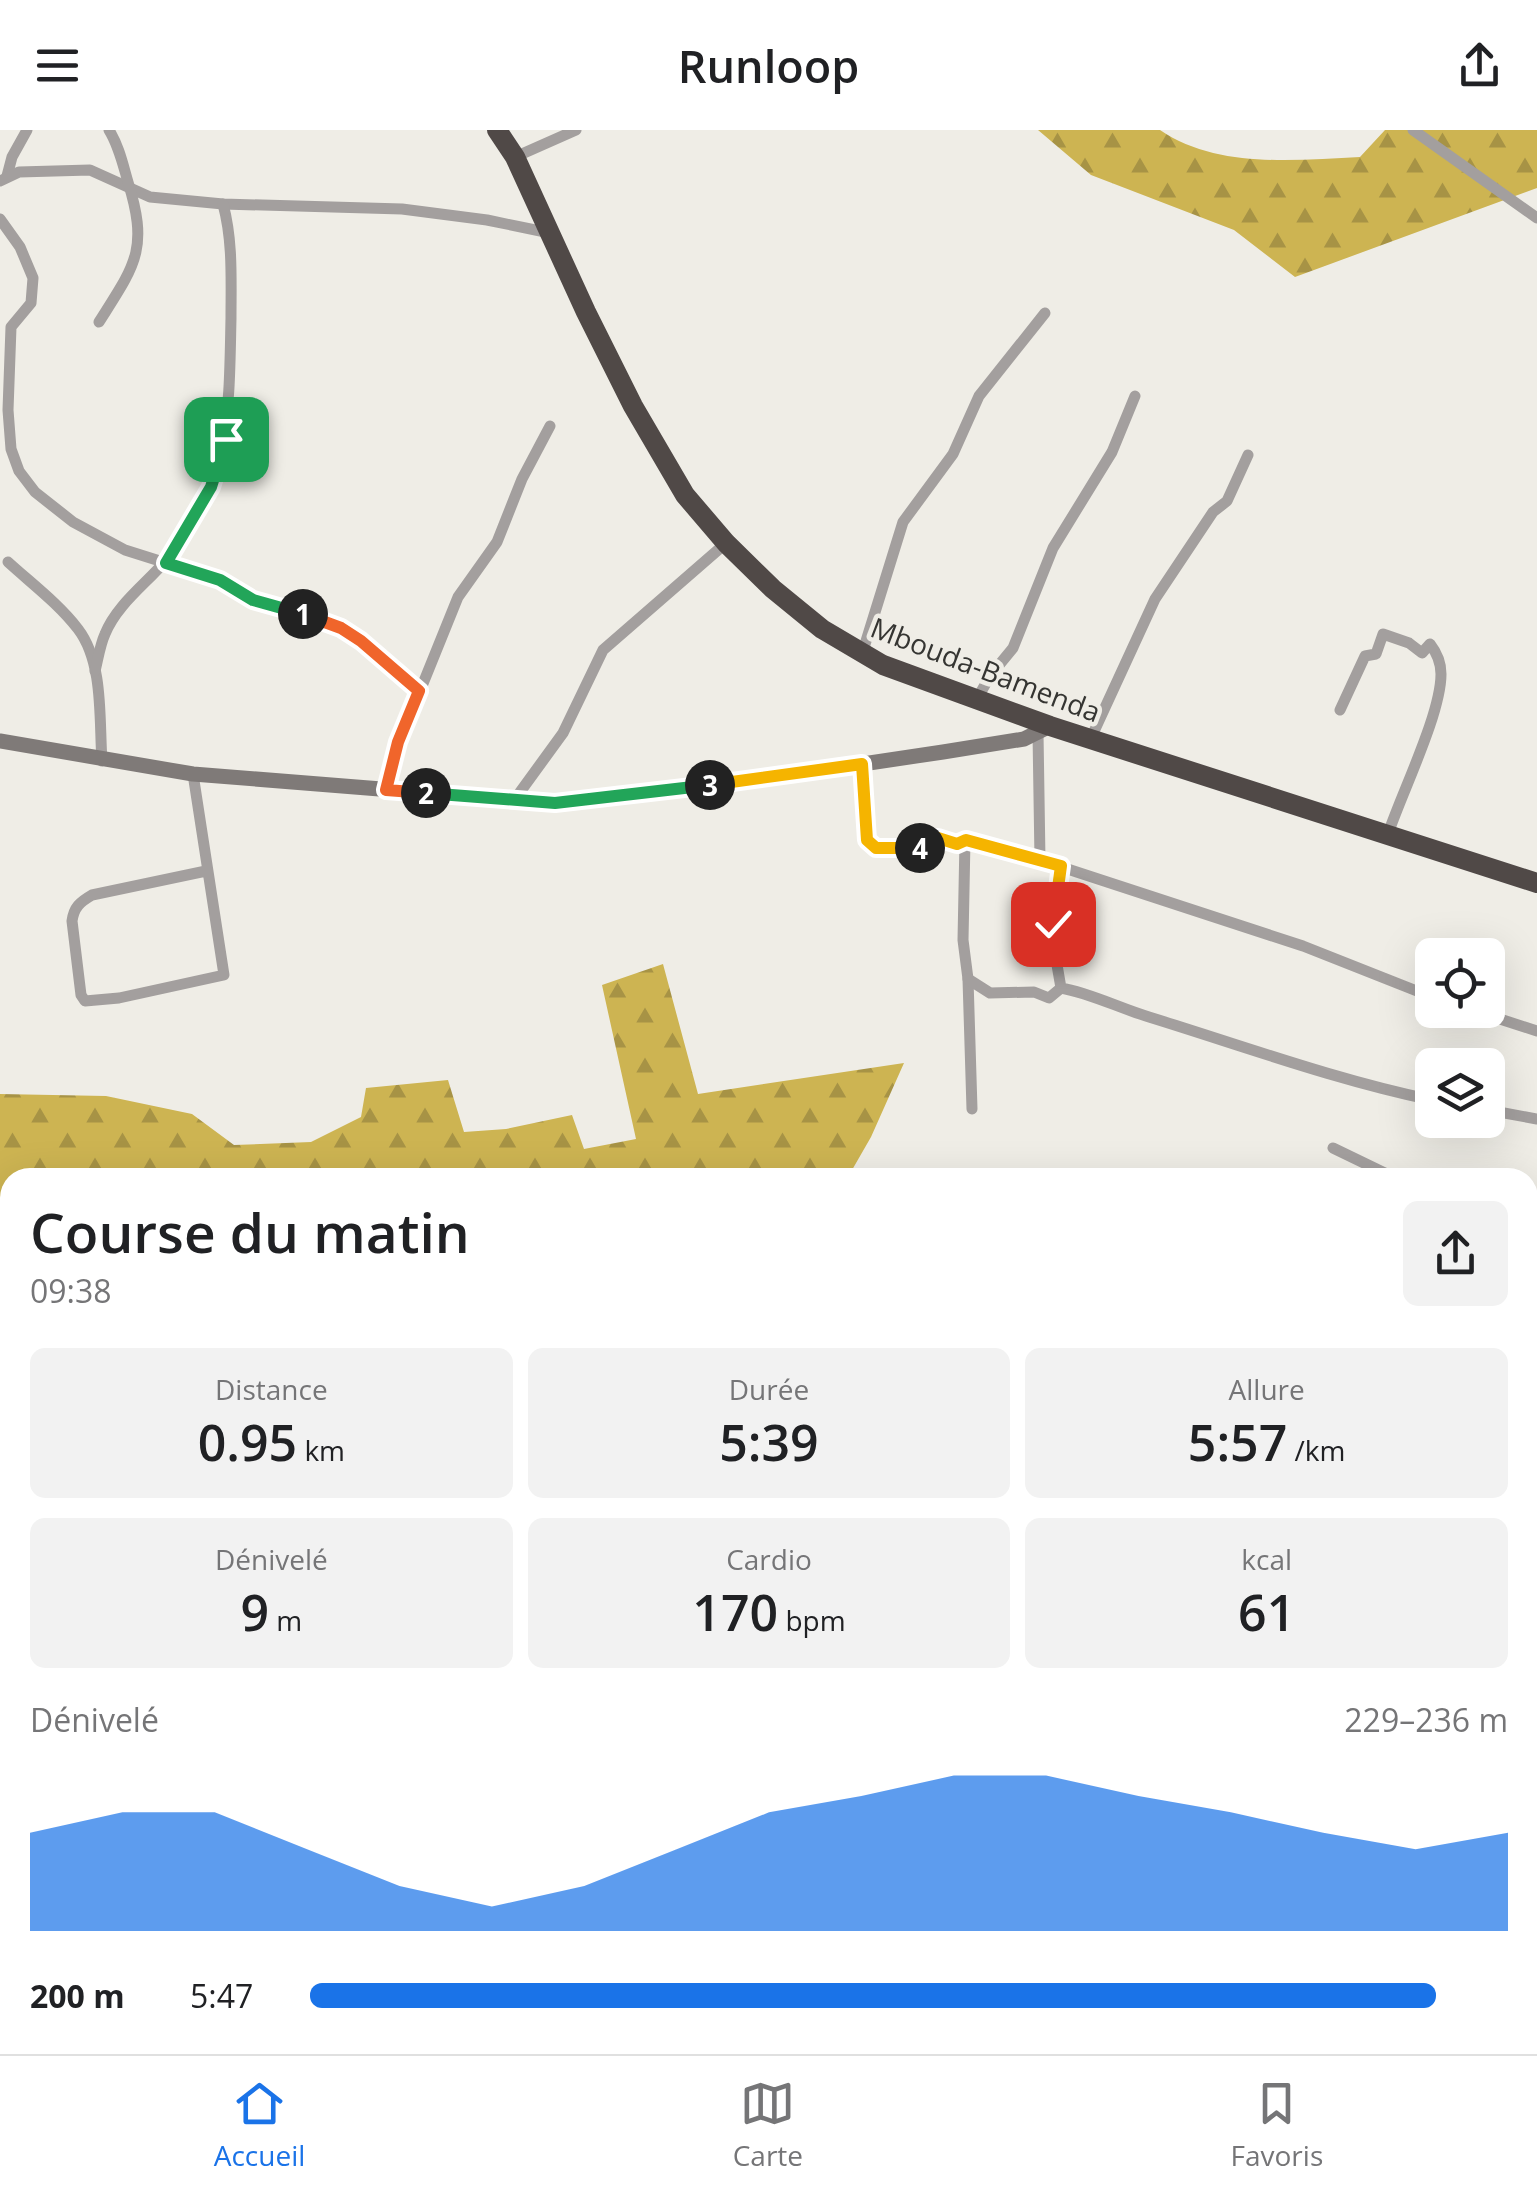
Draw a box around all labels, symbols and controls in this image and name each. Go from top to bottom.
text: Runloop [678,35,859,96]
icon: menu [30,38,85,93]
icon: share [1452,38,1507,93]
pin [184,397,269,482]
icon: arrive [199,412,254,467]
pin: 1 [278,589,328,639]
text: 1 [295,595,311,633]
street label: Mbouda-Bamenda [866,608,1106,730]
pin: 3 [685,760,735,810]
text: 3 [702,766,718,804]
pin: 2 [401,768,451,818]
text: 2 [418,774,434,812]
pin: 4 [895,823,945,873]
text: 4 [912,829,928,867]
pin [1011,882,1096,967]
icon: check [1026,897,1081,952]
map controls [1415,938,1505,1138]
button: locate [1415,938,1505,1028]
button: layers [1415,1048,1505,1138]
text: Course du matin [30,1194,470,1269]
button: share [1403,1201,1508,1306]
text: 09:38 [30,1269,112,1312]
text: Distance [215,1370,328,1408]
text: Durée [729,1370,809,1408]
text: Allure [1229,1370,1305,1408]
text: 0.95 [198,1408,297,1476]
text: 5:39 [719,1408,819,1476]
text: 5:57 [1188,1408,1287,1476]
text: km [297,1431,345,1469]
text: /km [1287,1431,1345,1469]
text: Dénivelé [215,1540,328,1578]
text: Cardio [726,1540,812,1578]
text: kcal [1241,1540,1292,1578]
text: 9 [240,1578,269,1646]
text: 170 [692,1578,778,1646]
text: 61 [1238,1578,1295,1646]
text: m [269,1601,302,1639]
text: bpm [778,1601,846,1639]
text: Dénivelé [30,1698,159,1741]
text: 229–236 m [1344,1698,1508,1741]
text: 200 m [30,1974,125,2017]
text: 5:47 [190,1974,253,2017]
tab: Accueil [214,2076,305,2174]
tab: Carte [733,2076,803,2174]
tab: Favoris [1231,2076,1323,2174]

